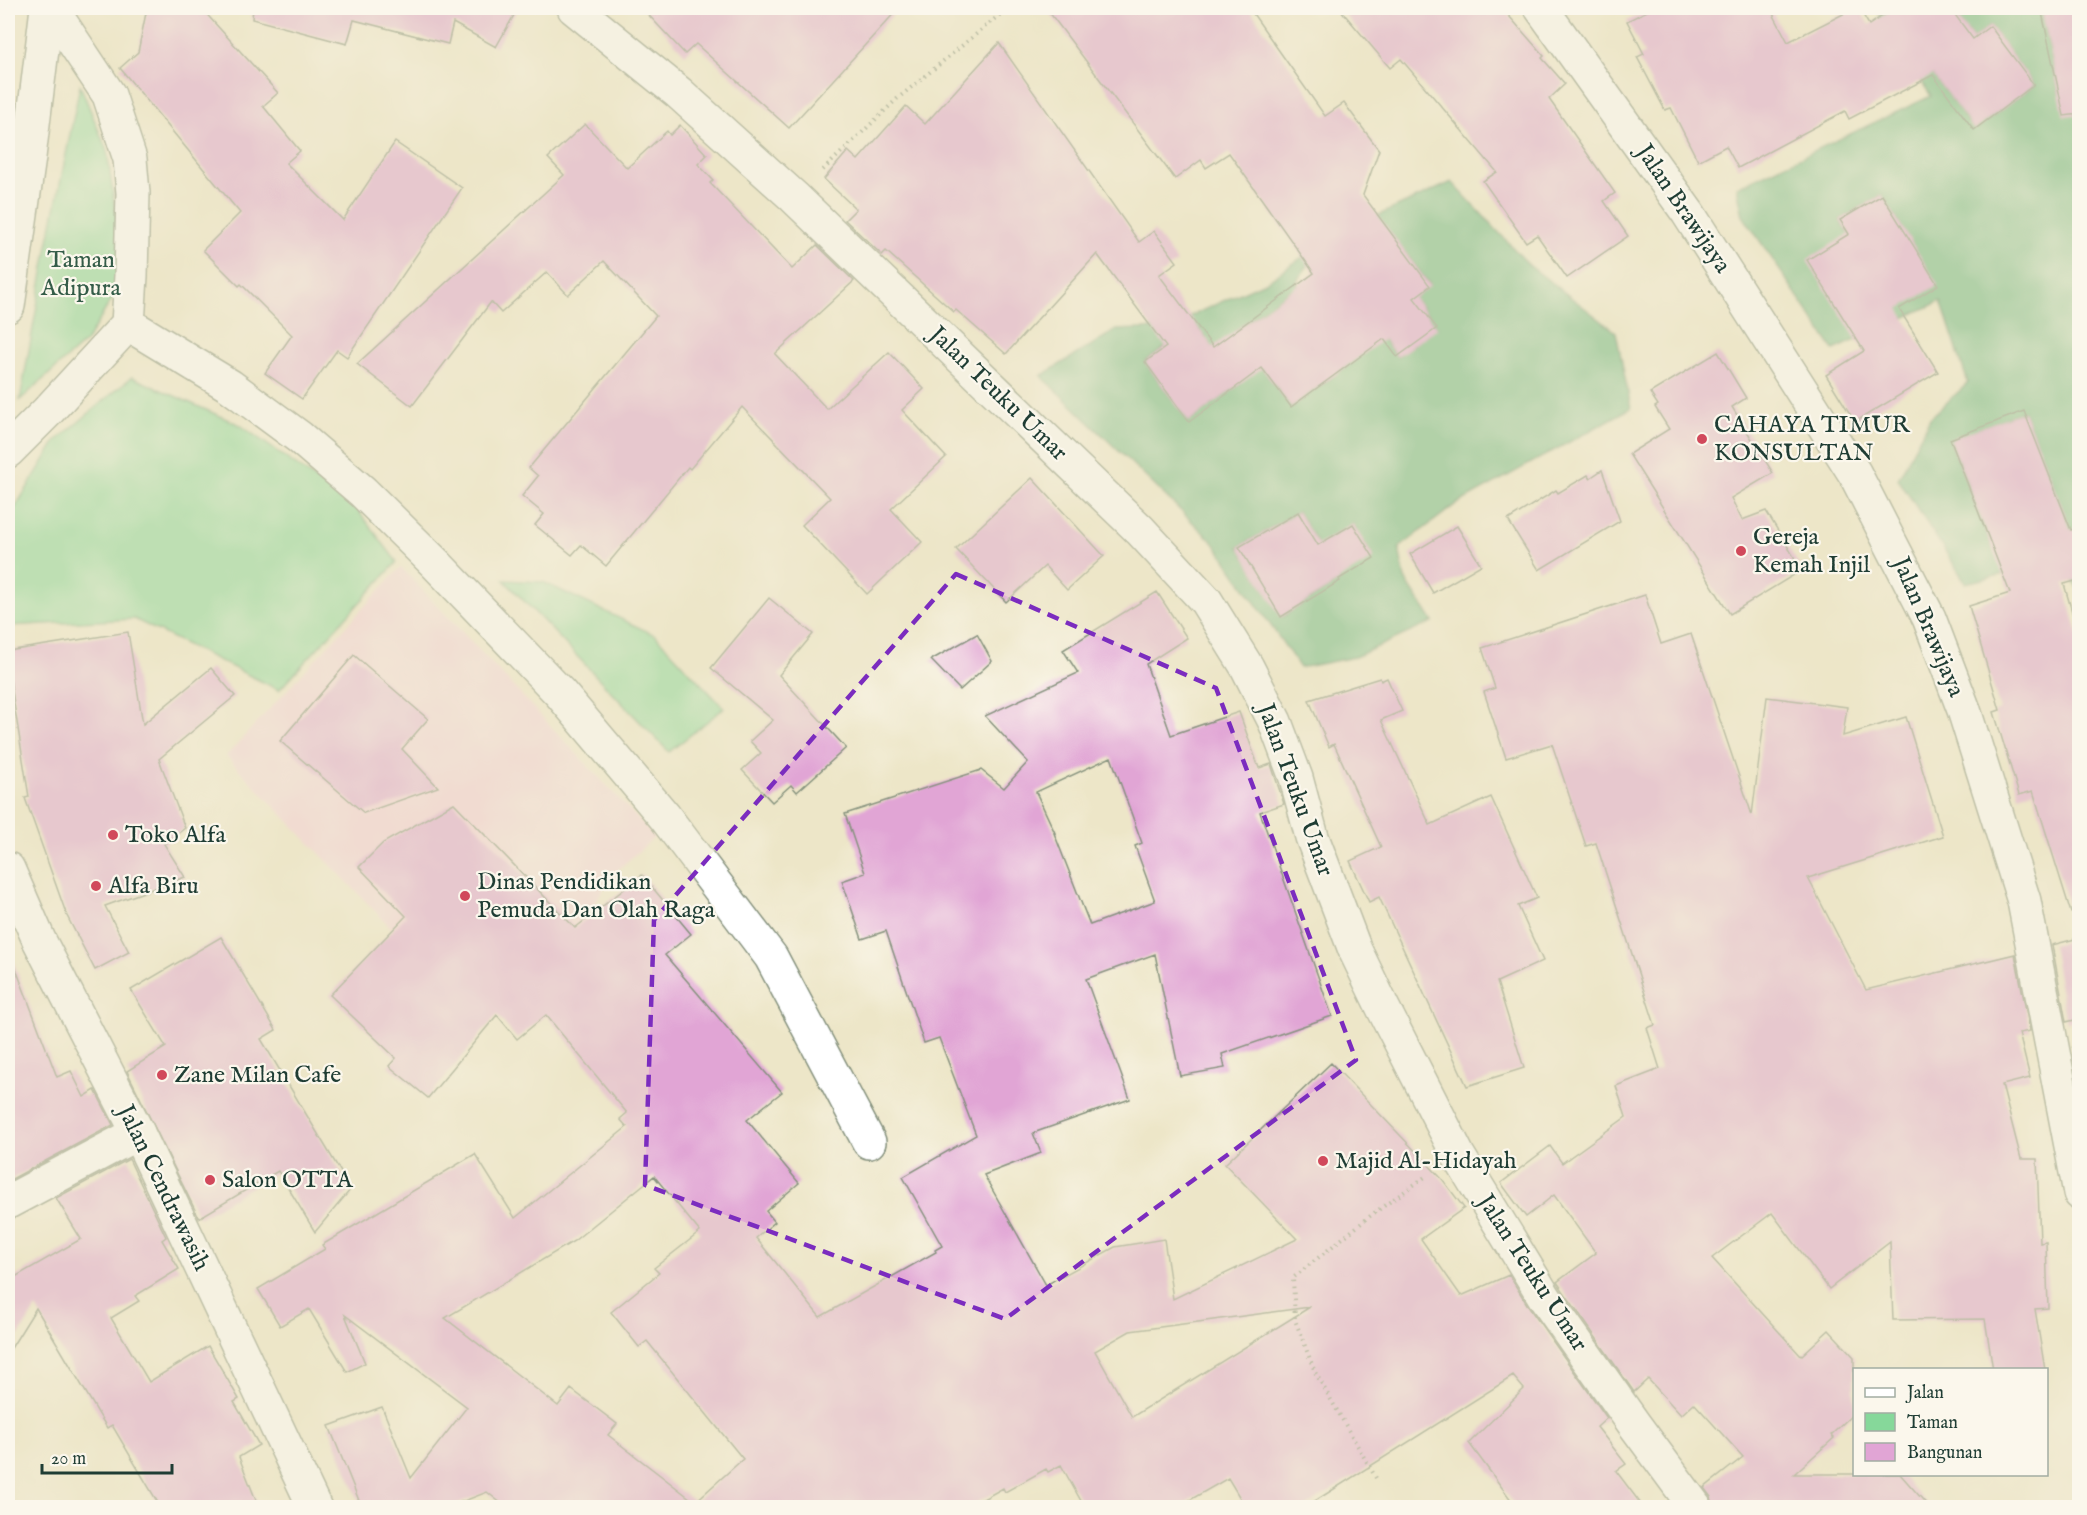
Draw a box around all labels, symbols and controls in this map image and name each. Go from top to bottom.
street label: Jalan Brawijaya [1627,136,1738,280]
park label: Taman Adipura [40,245,122,304]
street label: Jalan Teuku Umar [920,318,1074,468]
place label: CAHAYA TIMUR KONSULTAN [1714,410,1911,469]
marker: CAHAYA TIMUR KONSULTAN [1695,432,1709,446]
place label: Gereja Kemah Injil [1753,522,1870,581]
marker: Gereja Kemah Injil [1734,544,1748,558]
street label: Jalan Brawijaya [1883,550,1972,702]
street label: Jalan Teuku Umar [1248,697,1341,881]
place label: Toko Alfa [125,820,226,851]
marker: Toko Alfa [106,828,120,842]
place label: Dinas Pendidikan Pemuda Dan Olah Raga [477,867,716,926]
place label: Alfa Biru [107,871,199,902]
marker: Alfa Biru [89,879,103,893]
marker: Dinas Pendidikan Pemuda Dan Olah Raga [458,889,472,903]
place label: Zane Milan Cafe [174,1060,341,1091]
marker: Zane Milan Cafe [155,1068,169,1082]
street label: Jalan Cendrawasih [108,1097,217,1276]
place label: Majid Al-Hidayah [1335,1146,1517,1177]
marker: Majid Al-Hidayah [1316,1154,1330,1168]
place label: Salon OTTA [222,1165,354,1196]
marker: Salon OTTA [203,1173,217,1187]
street label: Jalan Teuku Umar [1468,1186,1594,1358]
legend [1853,1368,2048,1476]
text: Jalan [1905,1382,1944,1405]
text: Taman [1907,1412,1958,1435]
scale bar [42,1437,172,1475]
text: Bangunan [1907,1442,1983,1465]
text: 20 m [51,1448,86,1471]

